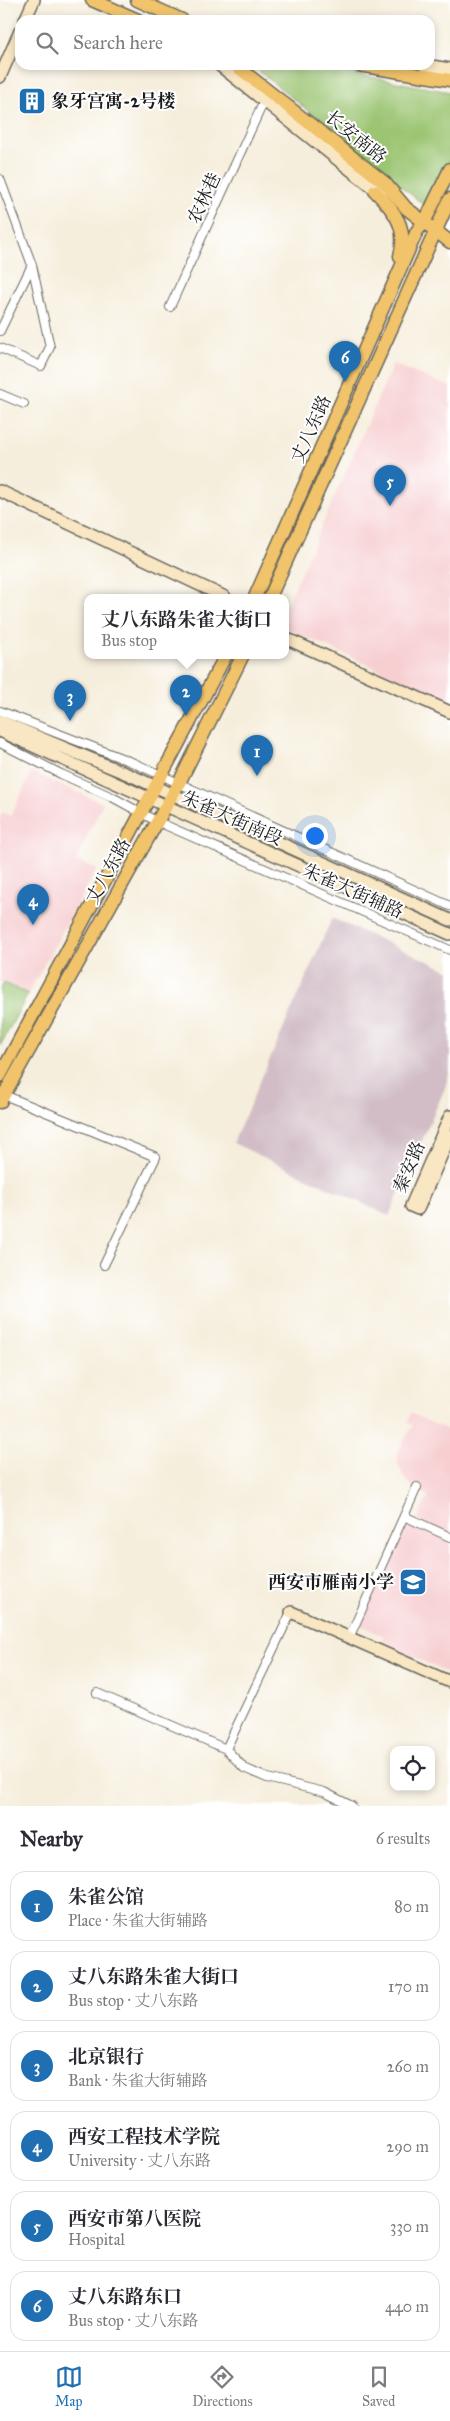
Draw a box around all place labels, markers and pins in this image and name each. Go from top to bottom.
building icon: 象牙宫寓-2号楼 [17,86,47,116]
place label: 象牙宫寓-2号楼 [51,90,175,112]
pin: 6 [329,341,361,382]
pin: 5 [374,465,406,506]
pin: 2 [170,675,202,716]
pin: 3 [54,680,86,721]
pin: 1 [241,735,273,776]
pin: 4 [17,884,49,925]
school or university icon: 西安市雁南小学 [398,1567,428,1597]
place label: 西安市雁南小学 [268,1571,394,1593]

